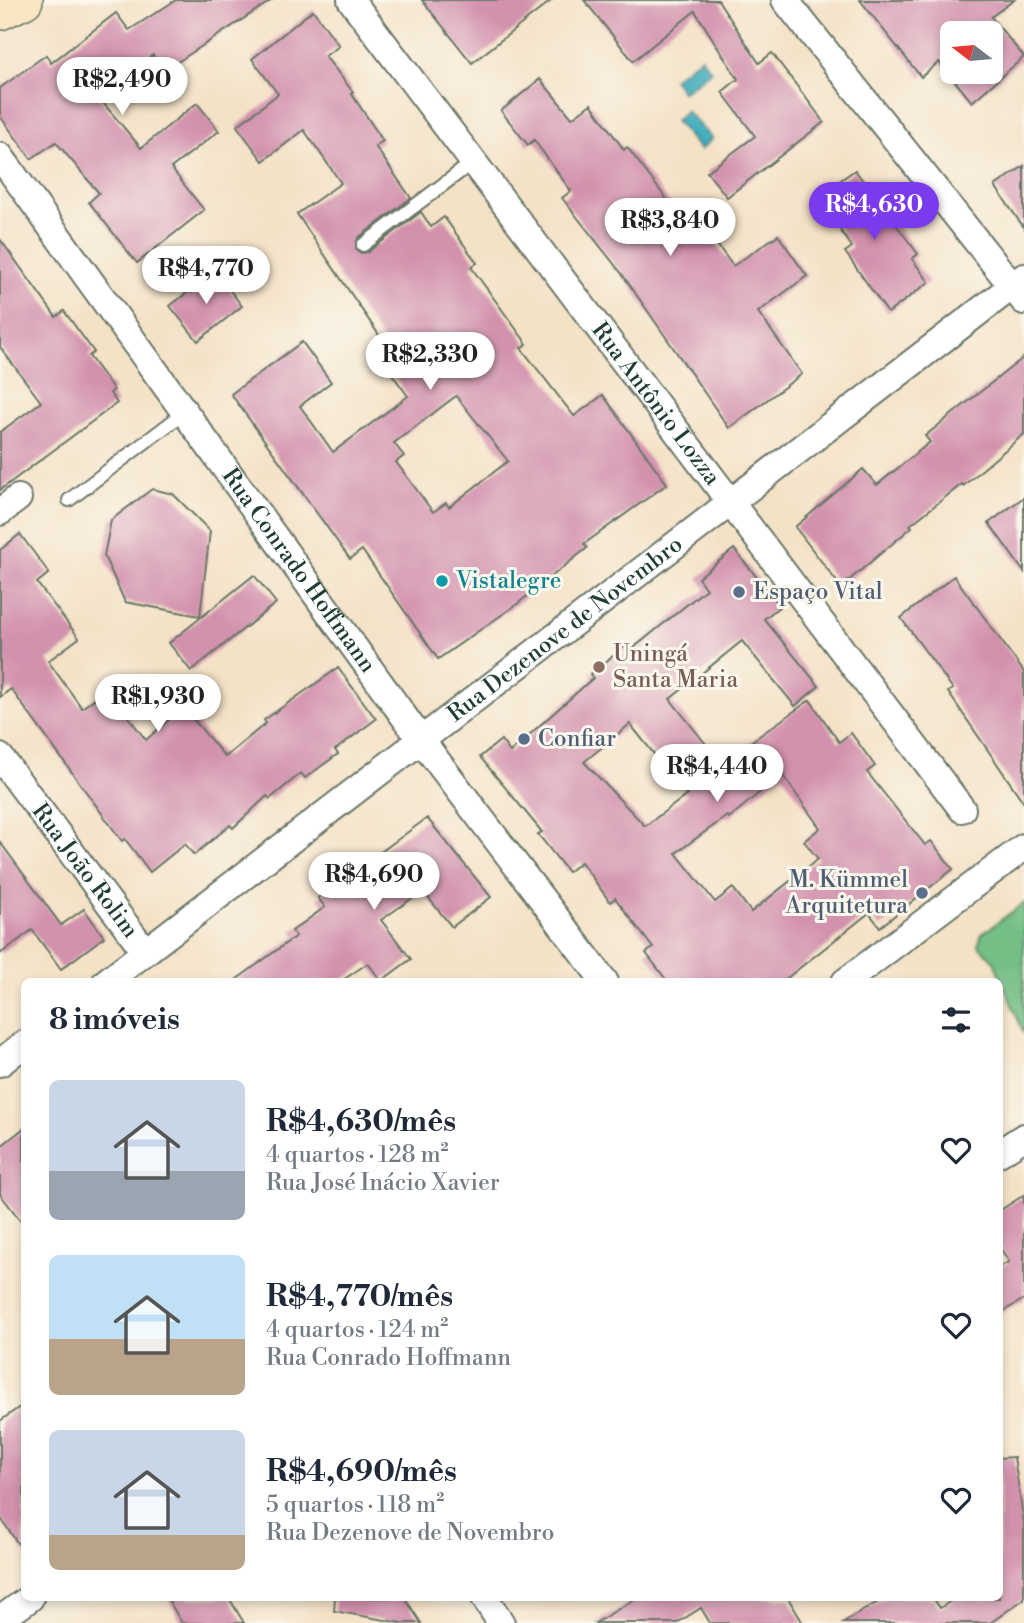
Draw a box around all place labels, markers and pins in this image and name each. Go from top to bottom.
pin: R$2,490 [57,58,187,117]
pin: R$4,630 [809,182,939,242]
pin: R$3,840 [605,198,735,258]
pin: R$4,770 [141,246,271,306]
pin: R$2,330 [365,332,495,392]
place label: Vistalegre [455,567,561,595]
marker: Vistalegre [434,573,450,589]
place label: Espaço Vital [753,578,883,606]
marker: Espaço Vital [731,584,747,600]
place label: Uningá Santa Maria [613,640,738,694]
marker: Uningá Santa Maria [591,659,607,675]
pin: R$1,930 [93,674,223,734]
place label: Confiar [538,725,616,753]
marker: Confiar [516,731,532,747]
pin: R$4,440 [652,744,782,804]
pin: R$4,690 [309,852,439,912]
place label: M. Kümmel Arquitetura [785,866,908,920]
marker: M. Kümmel Arquitetura [914,885,930,901]

